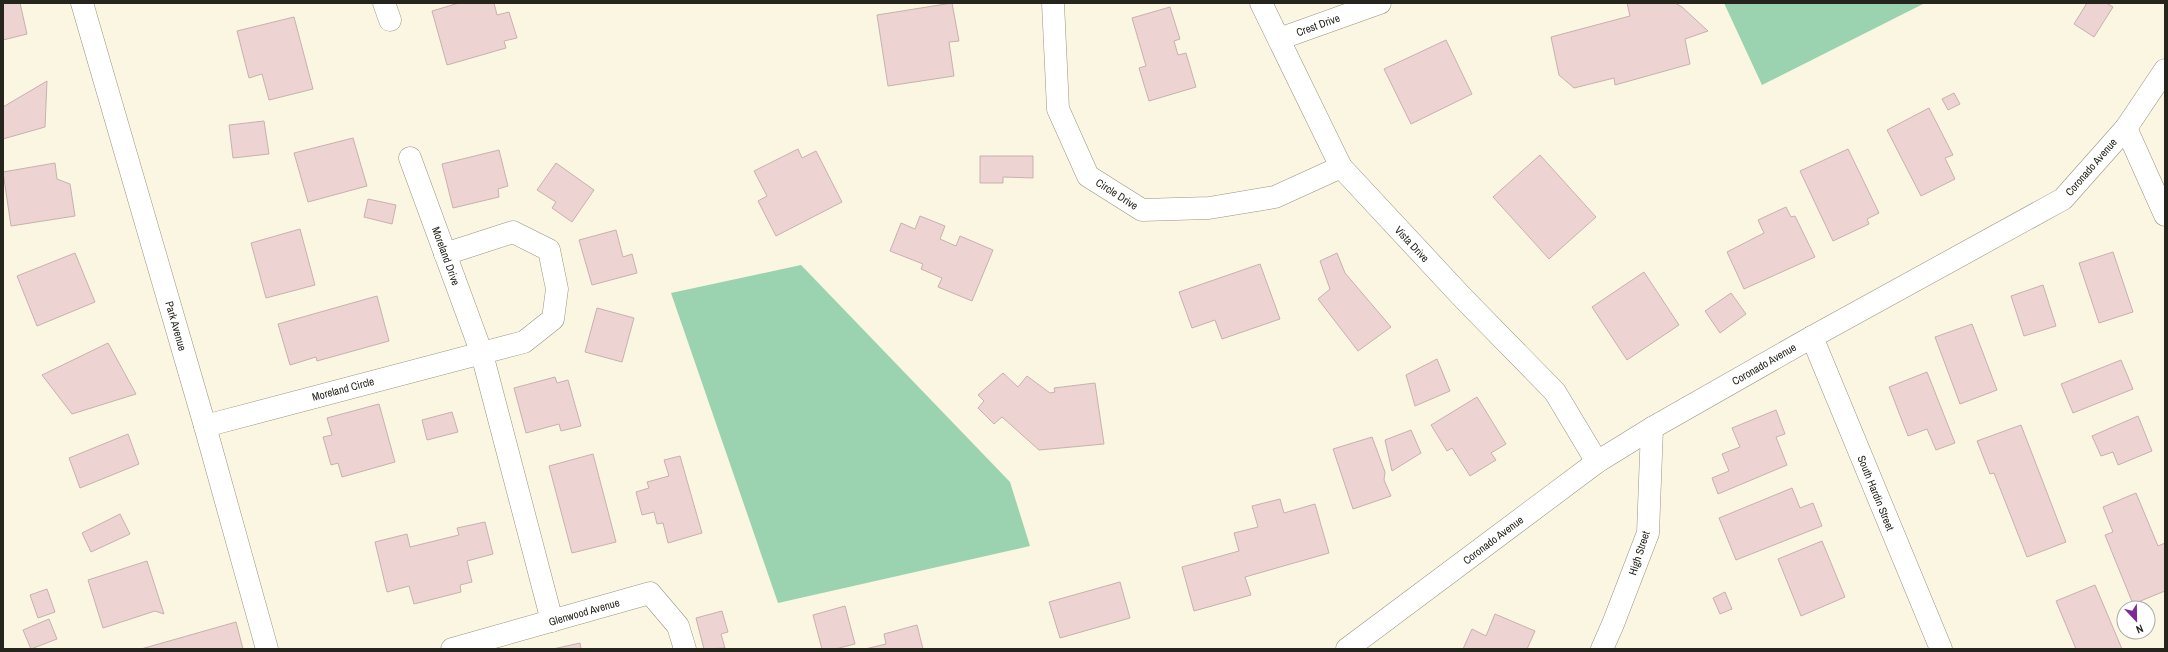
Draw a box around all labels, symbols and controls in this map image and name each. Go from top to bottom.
street label: Crest Drive [1294,11,1342,39]
street label: Coronado Avenue [2062,135,2120,199]
street label: Circle Drive [1093,175,1141,213]
street label: Vista Drive [1392,223,1432,265]
street label: Moreland Drive [429,225,463,287]
street label: Park Avenue [162,300,190,352]
street label: Coronado Avenue [1729,340,1799,388]
street label: Moreland Circle [310,374,376,404]
street label: South Hardin Street [1855,453,1898,533]
street label: Coronado Avenue [1460,513,1526,567]
street label: High Street [1625,529,1653,577]
street label: Glenwood Avenue [547,595,621,629]
north arrow [2116,600,2156,640]
text: N [2134,622,2145,637]

